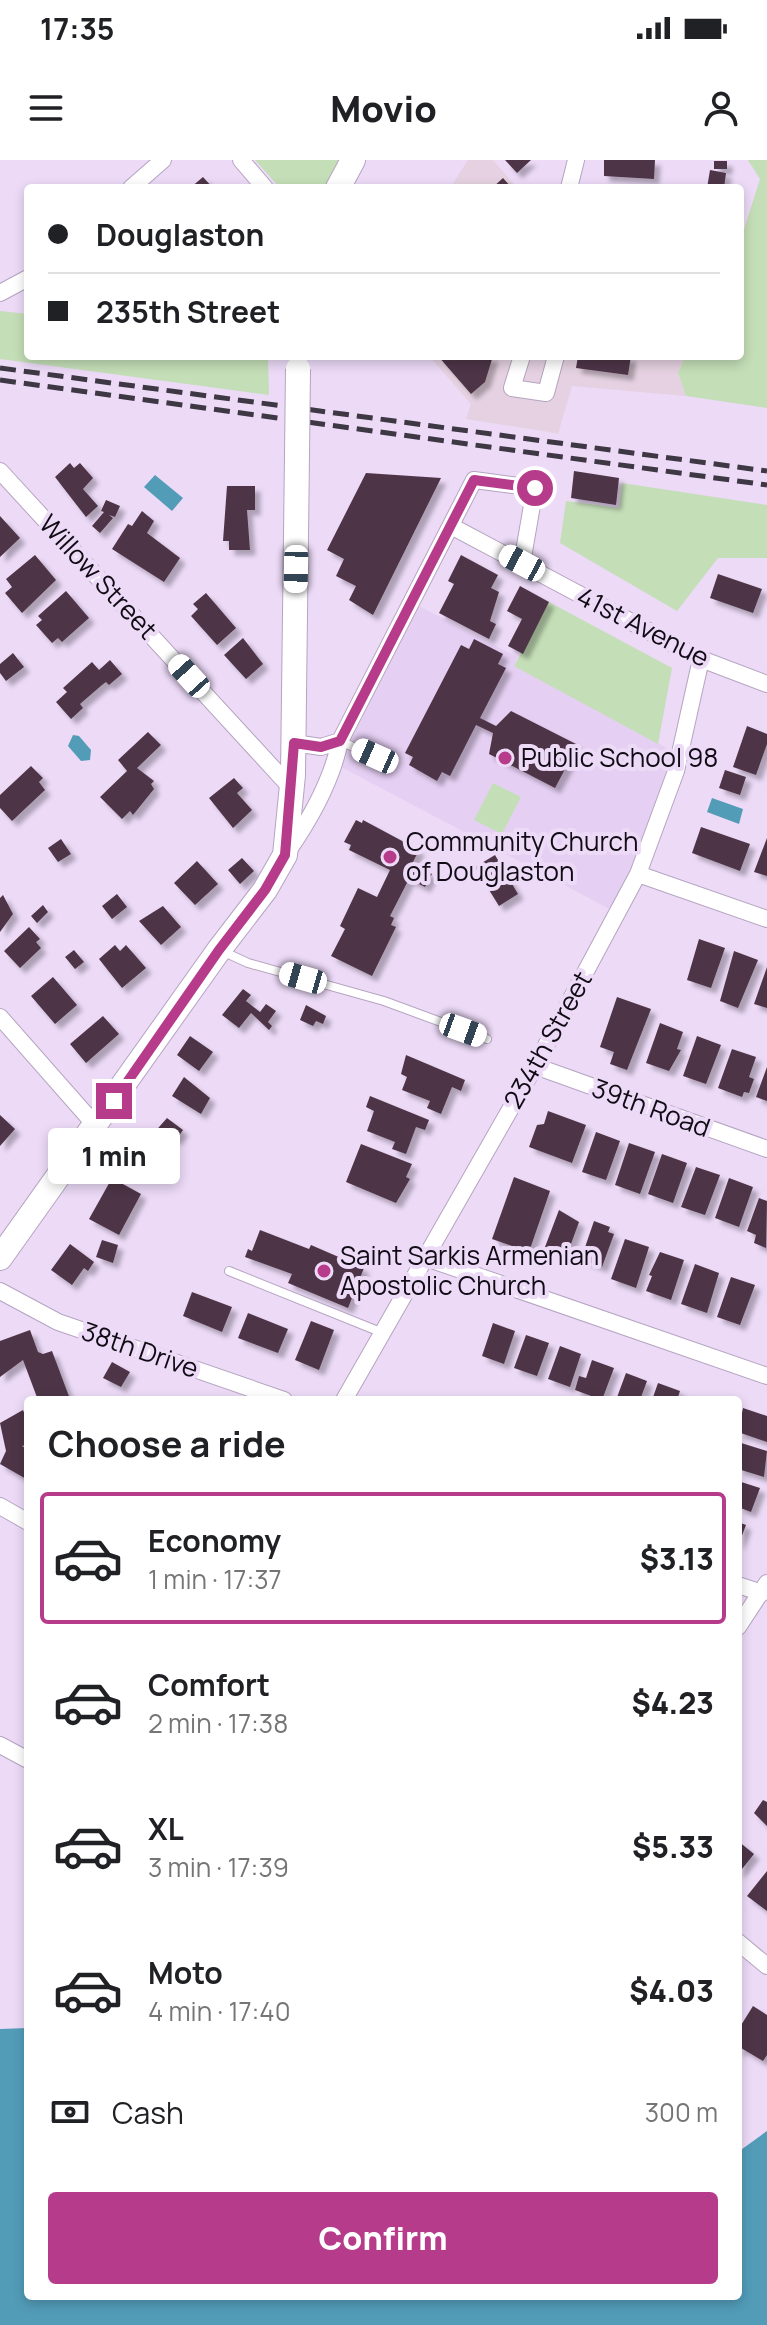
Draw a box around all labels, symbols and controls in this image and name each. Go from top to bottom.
text: 17:35 [40,8,114,49]
text: Movio [330,84,437,133]
icon: menu [24,86,68,130]
icon: person [699,86,743,130]
text: Douglaston [96,214,264,255]
text: 235th Street [96,291,280,332]
route start [517,470,553,506]
street label: Willow Street [32,506,166,647]
car [495,541,549,585]
car [284,545,308,593]
street label: 41st Avenue [571,577,716,675]
car [164,650,214,702]
car [348,735,402,777]
place label: Public School 98 [521,739,718,775]
marker: Public School 98 [496,749,514,767]
place label: Community Church of Douglaston [406,823,638,889]
marker: Community Church of Douglaston [381,848,399,866]
car [277,960,329,996]
street label: 234th Street [495,964,600,1115]
car [436,1011,490,1049]
street label: 39th Road [587,1069,715,1145]
route end [96,1083,132,1119]
callout: 1 min [48,1129,180,1185]
text: 1 min [81,1138,147,1174]
place label: Saint Sarkis Armenian Apostolic Church [340,1237,599,1303]
marker: Saint Sarkis Armenian Apostolic Church [315,1262,333,1280]
street label: 38th Drive [77,1312,204,1386]
text: Choose a ride [48,1419,286,1468]
text: Economy [148,1520,281,1561]
icon: car [52,1522,124,1594]
text: $3.13 [640,1538,714,1579]
text: 1 min · 17:37 [148,1561,282,1597]
text: Comfort [148,1664,270,1705]
icon: car [52,1666,124,1738]
text: $4.23 [631,1682,714,1723]
text: 2 min · 17:38 [148,1705,288,1741]
text: XL [148,1808,184,1849]
icon: car [52,1810,124,1882]
text: $5.33 [632,1826,714,1867]
text: 3 min · 17:39 [148,1849,289,1885]
text: Moto [148,1952,223,1993]
icon: car [52,1954,124,2026]
text: $4.03 [629,1970,714,2011]
text: 4 min · 17:40 [148,1993,291,2029]
icon: cash [48,2090,92,2134]
text: Cash [112,2092,184,2133]
text: 300 m [645,2094,718,2130]
button: Confirm [48,2192,718,2284]

